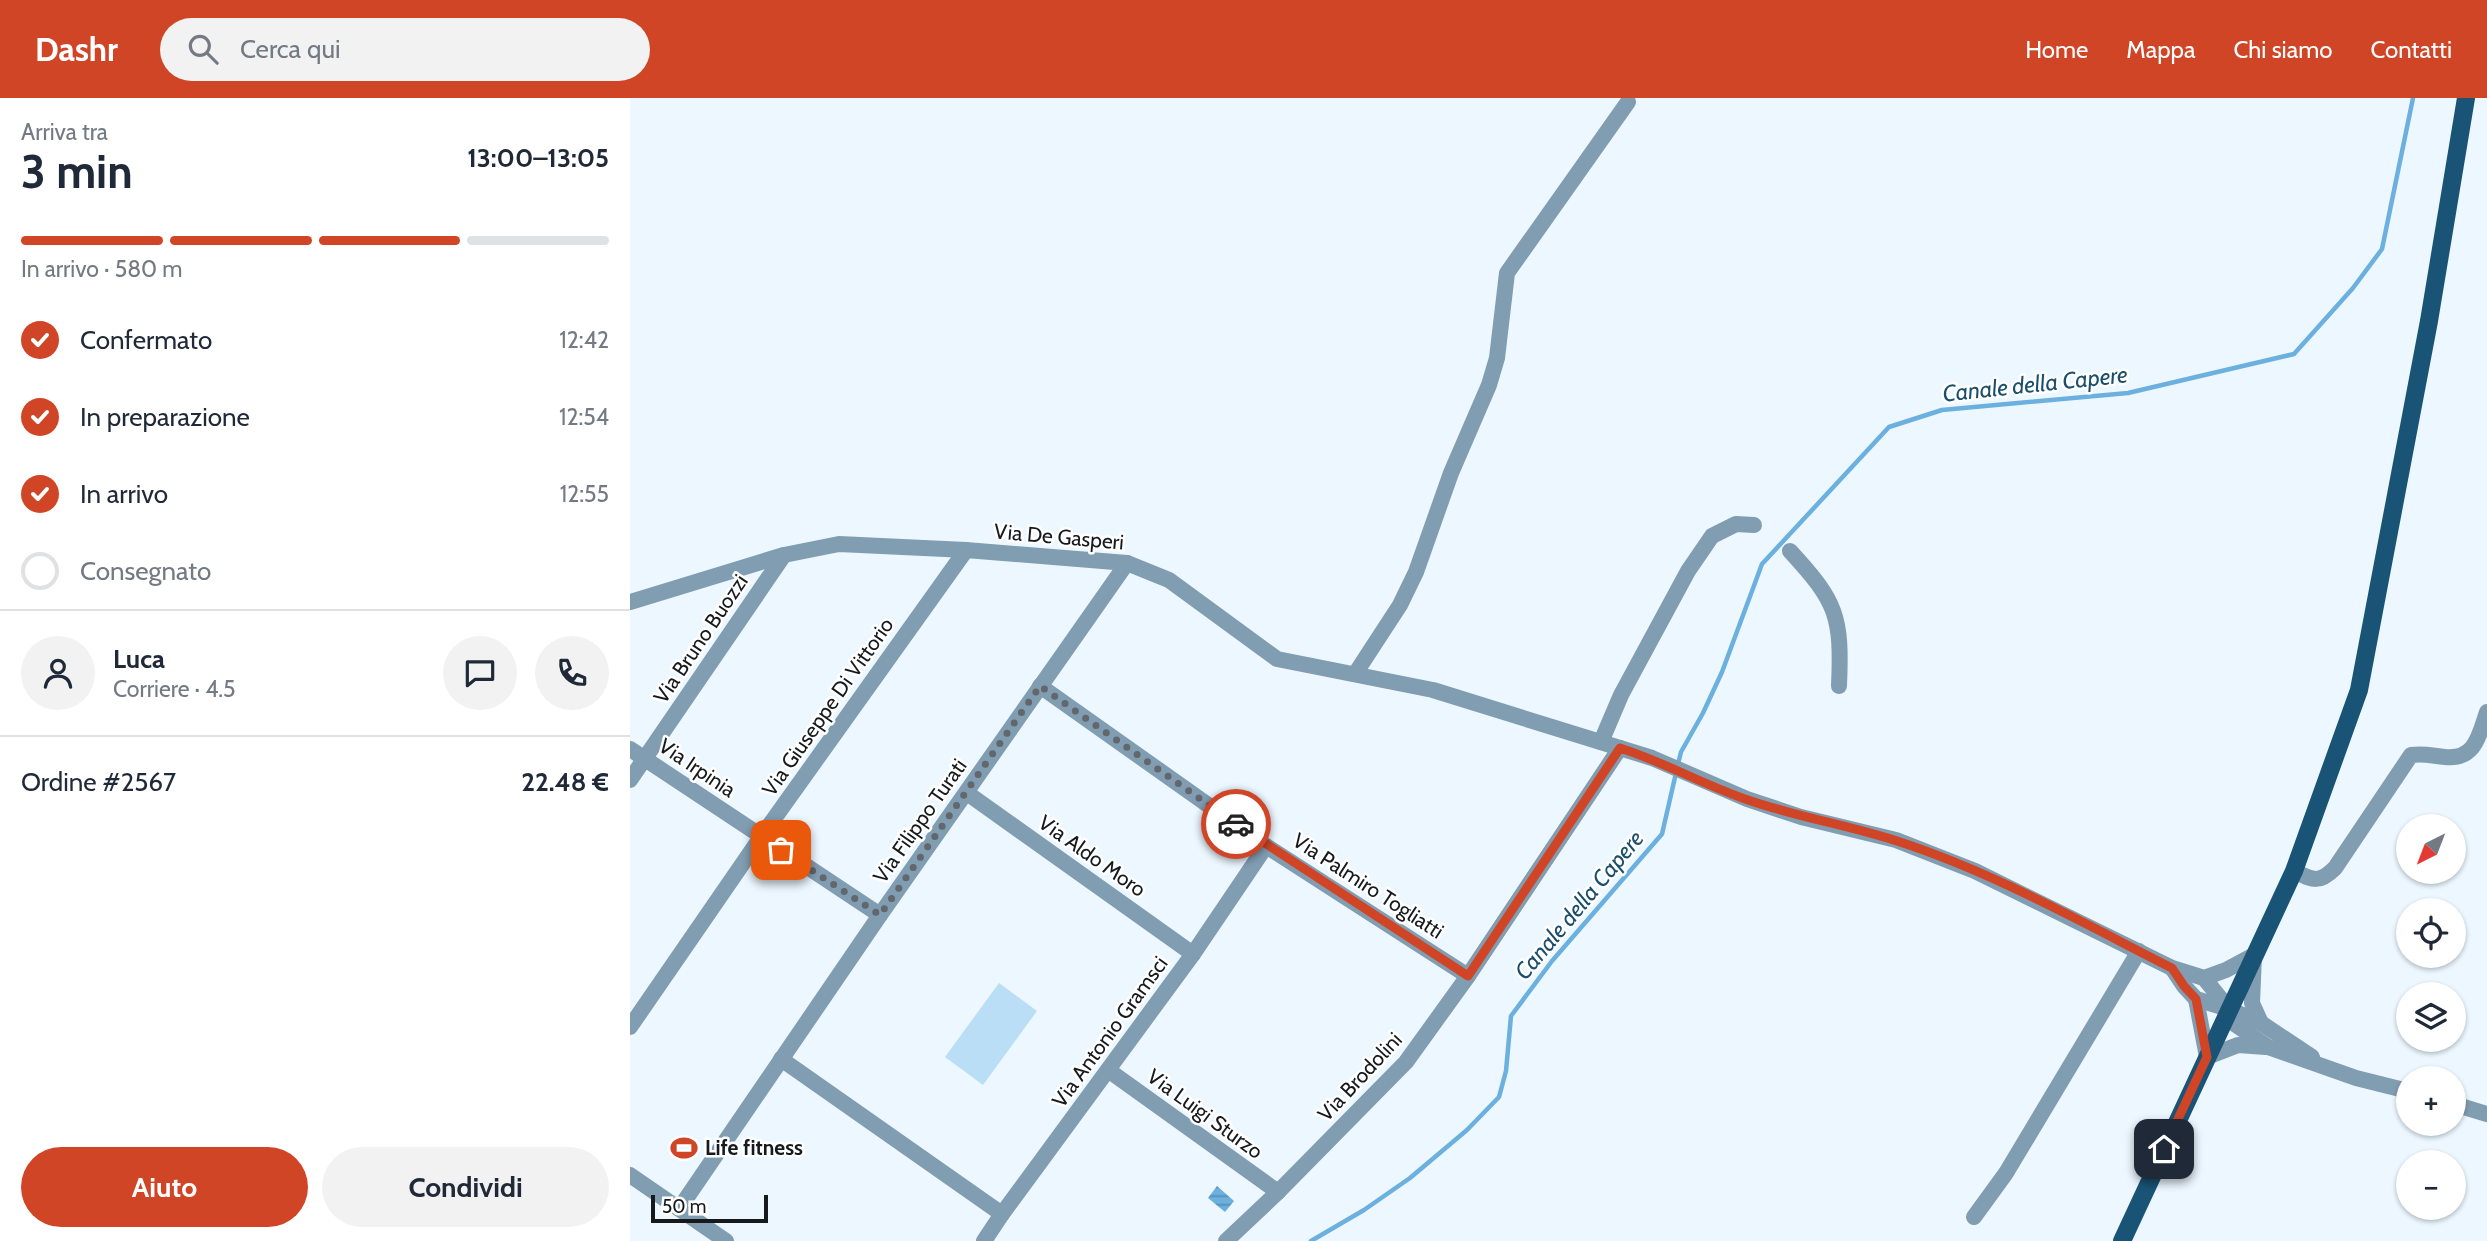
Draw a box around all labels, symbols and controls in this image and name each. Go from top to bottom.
search box [160,18,650,81]
text: Dashr [35,29,118,69]
icon: search [184,30,222,68]
text: Cerca qui [240,33,341,65]
text: Home [2025,35,2088,64]
text: Mappa [2126,35,2195,64]
text: Chi siamo [2233,35,2332,64]
text: Contatti [2370,35,2452,64]
text: Arriva tra [21,118,108,146]
text: 13:00–13:05 [467,142,609,174]
text: 3 min [21,144,133,200]
text: In arrivo · 580 m [21,255,183,283]
icon: check [21,321,59,359]
text: Confermato [80,324,212,356]
text: 12:42 [559,326,609,354]
water label: Canale della Capere [1941,360,2129,408]
icon: check [21,398,59,436]
text: In preparazione [80,401,250,433]
text: 12:54 [559,403,609,431]
icon: check [21,475,59,513]
text: In arrivo [80,478,168,510]
text: 12:55 [560,480,609,508]
street label: Via De Gasperi [993,518,1125,555]
text: Consegnato [80,555,211,587]
street label: Via Bruno Buozzi [648,570,753,708]
street label: Via Giuseppe Di Vittorio [757,613,898,801]
button: person [21,636,95,710]
button: chat [443,636,517,710]
button: phone [535,636,609,710]
text: Luca [113,643,165,675]
text: Corriere · 4.5 [113,675,235,703]
street label: Via Irpinia [654,733,740,802]
street label: Via Filippo Turati [868,754,972,888]
text: Ordine #2567 [21,766,176,798]
text: 22.48 € [521,766,609,798]
courier [1201,789,1271,859]
icon: car [1217,805,1255,843]
street label: Via Aldo Moro [1034,810,1151,902]
north arrow [2396,814,2466,884]
map controls [2396,814,2466,1220]
pin [751,820,811,880]
water label: Canale della Capere [1509,825,1649,985]
street label: Via Palmiro Togliatti [1288,828,1448,944]
icon: bag [762,831,800,869]
button: locate [2396,898,2466,968]
street label: Via Antonio Gramsci [1047,951,1173,1112]
button: layers [2396,982,2466,1052]
street label: Via Brodolini [1312,1027,1407,1126]
street label: Via Luigi Sturzo [1143,1063,1268,1164]
button: + [2396,1066,2466,1136]
pin [2134,1119,2194,1179]
icon: home [2145,1130,2183,1168]
sports icon: Life fitness [669,1133,699,1163]
place label: Life fitness [705,1135,803,1160]
button: Aiuto [21,1147,308,1227]
button: Condividi [322,1147,609,1227]
button: − [2396,1150,2466,1220]
scale bar [651,1192,768,1224]
text: 50 m [662,1195,706,1218]

